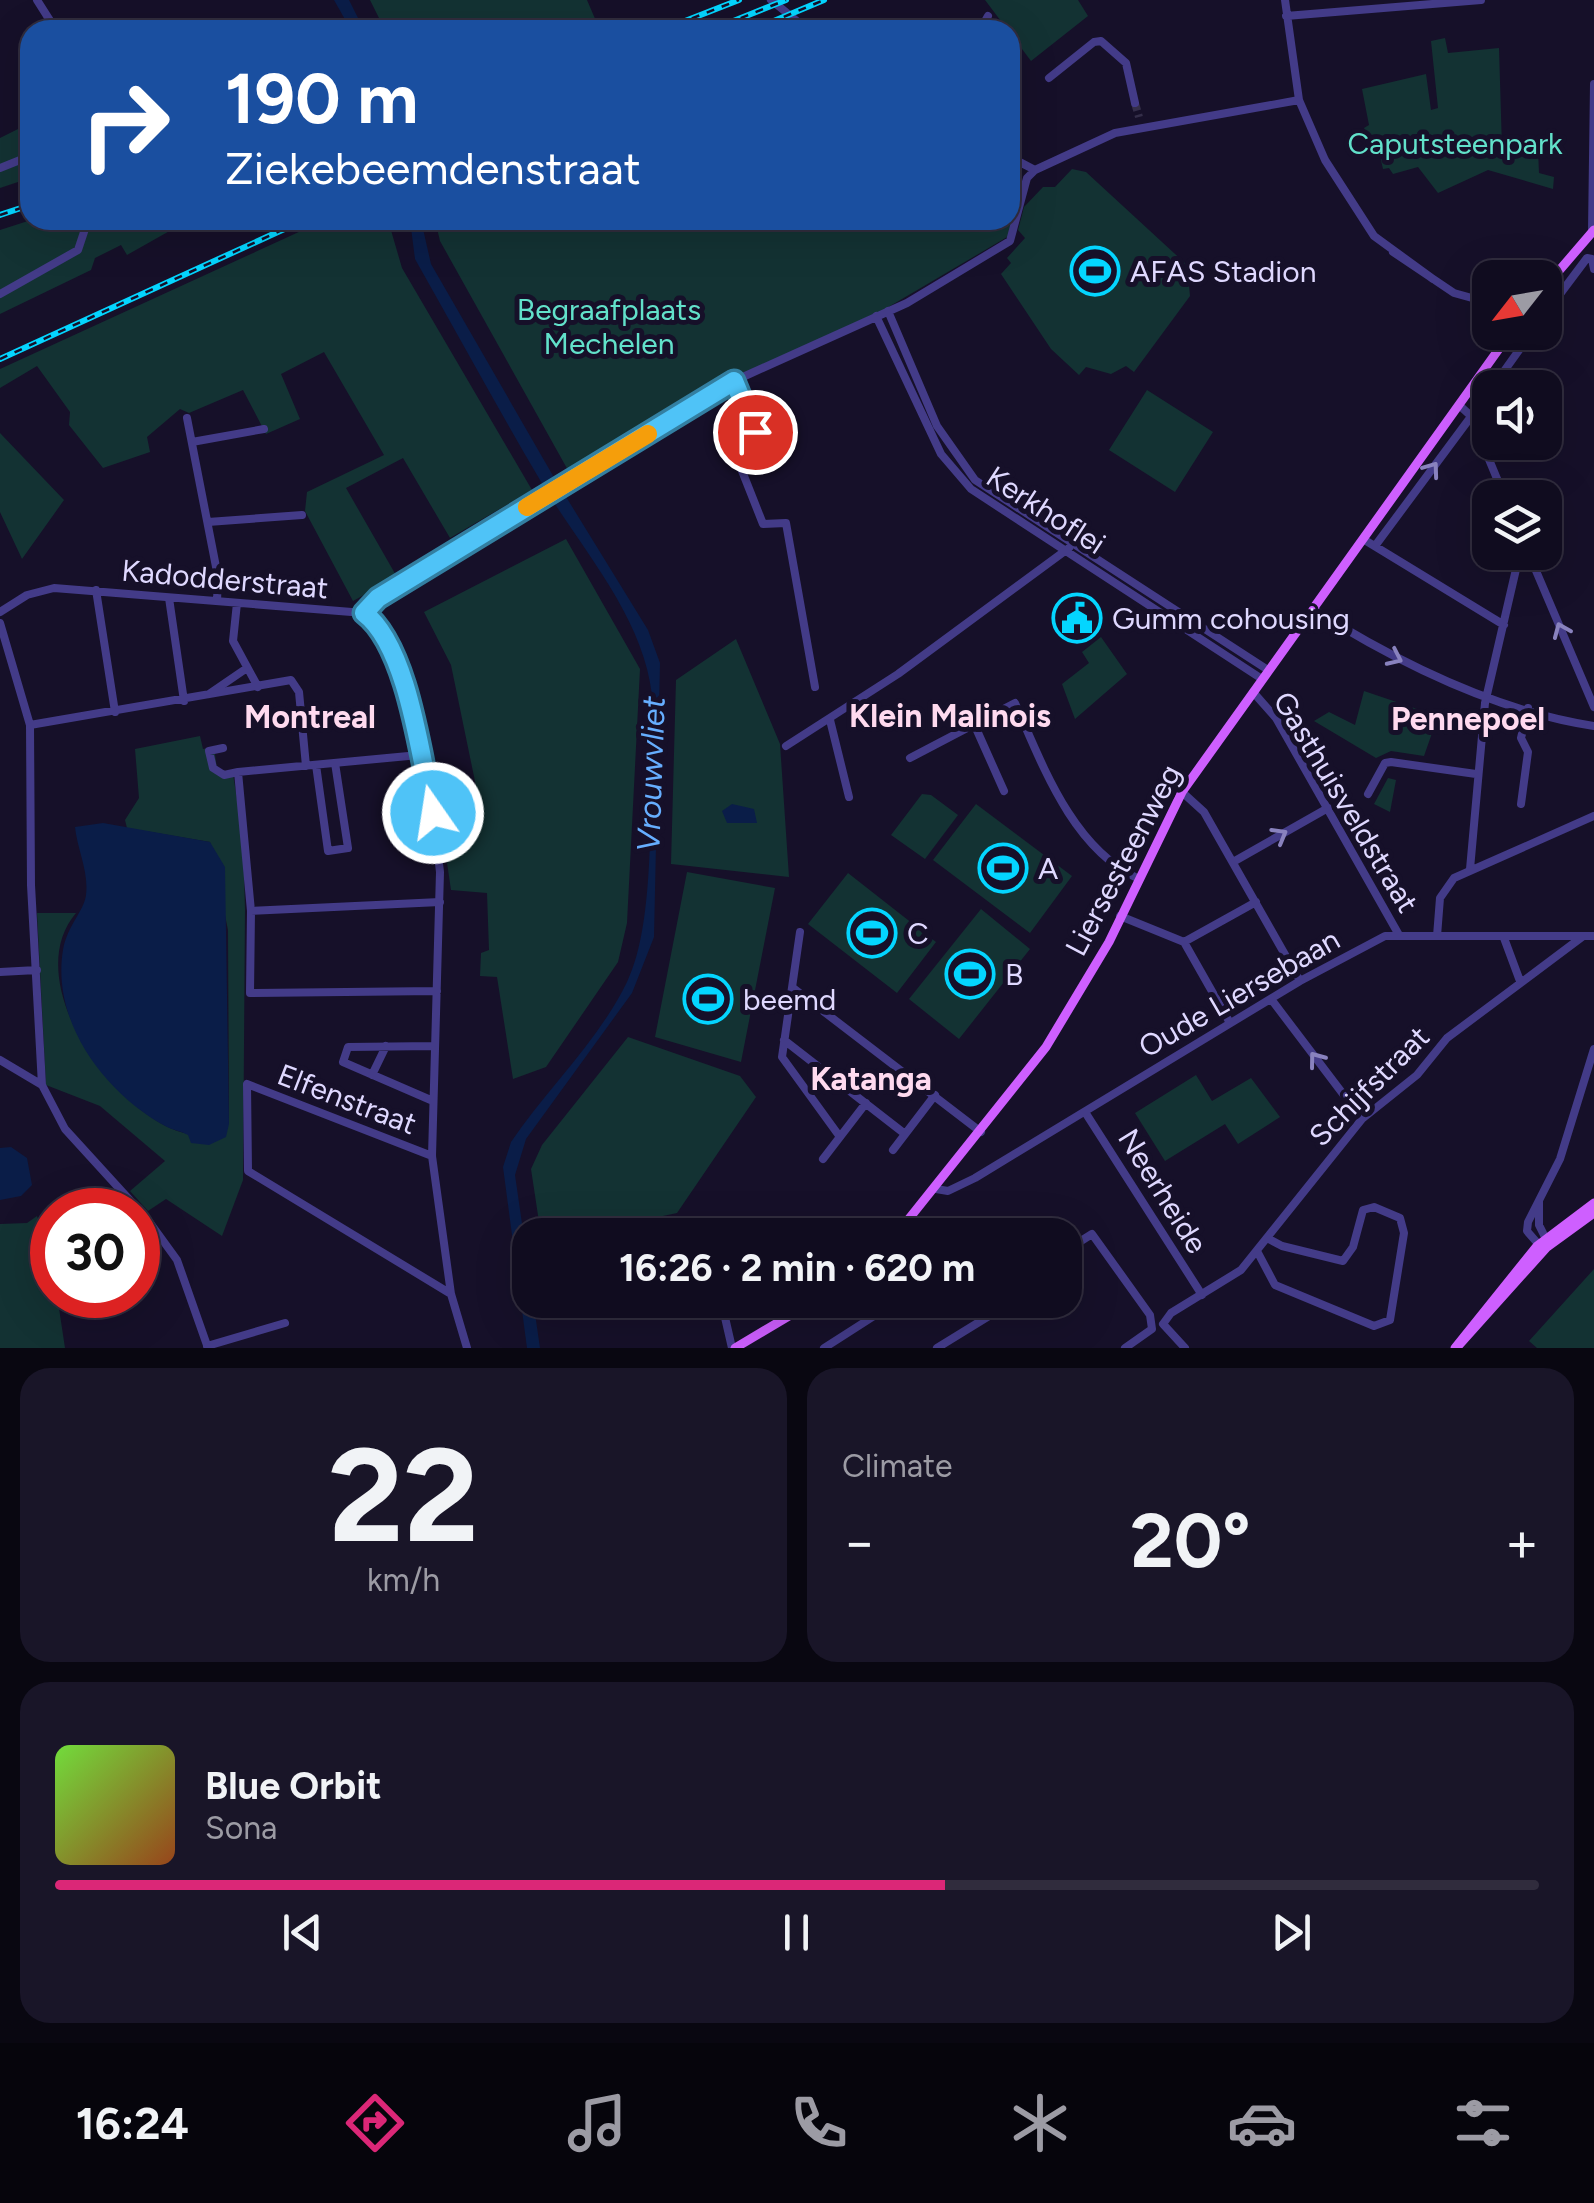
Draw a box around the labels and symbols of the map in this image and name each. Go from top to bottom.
park label: Caputsteenpark [1347,125,1563,162]
sports icon: AFAS Stadion [1069,245,1121,297]
place label: AFAS Stadion [1130,253,1316,290]
north arrow [1472,260,1562,350]
park label: Begraafplaats Mechelen [517,291,701,362]
pin [713,390,798,475]
street label: Kerkhoflei [980,458,1112,562]
one-way arrow [1420,461,1439,480]
street label: Kadodderstraat [120,552,330,606]
public building icon: Gumm cohousing [1051,592,1103,644]
place label: Gumm cohousing [1112,600,1350,637]
one-way arrow [1553,622,1573,640]
one-way arrow [1384,646,1402,666]
street label: Gasthuisveldstraat [1265,685,1427,919]
water label: Vrouwvliet [629,695,673,852]
district label: Klein Malinois [849,697,1051,735]
district label: Montreal [244,698,376,736]
district label: Pennepoel [1391,700,1545,738]
street label: Liersesteenweg [1057,758,1189,962]
position arrow [381,761,485,865]
one-way arrow [1269,828,1287,848]
sports icon: A [977,842,1029,894]
place label: A [1038,850,1059,887]
sports icon: C [846,907,898,959]
place label: C [907,915,929,952]
street label: Oude Liersebaan [1132,921,1346,1065]
sports icon: B [944,948,996,1000]
place label: B [1005,956,1023,993]
sports icon: beemd [682,973,734,1025]
place label: beemd [743,981,836,1018]
street label: Schijfstraat [1301,1018,1437,1154]
one-way arrow [1310,1052,1327,1070]
street label: Elfenstraat [272,1056,422,1142]
district label: Katanga [810,1060,932,1098]
street label: Neerheide [1110,1122,1216,1260]
speed limit sign: 30 [30,1188,160,1318]

